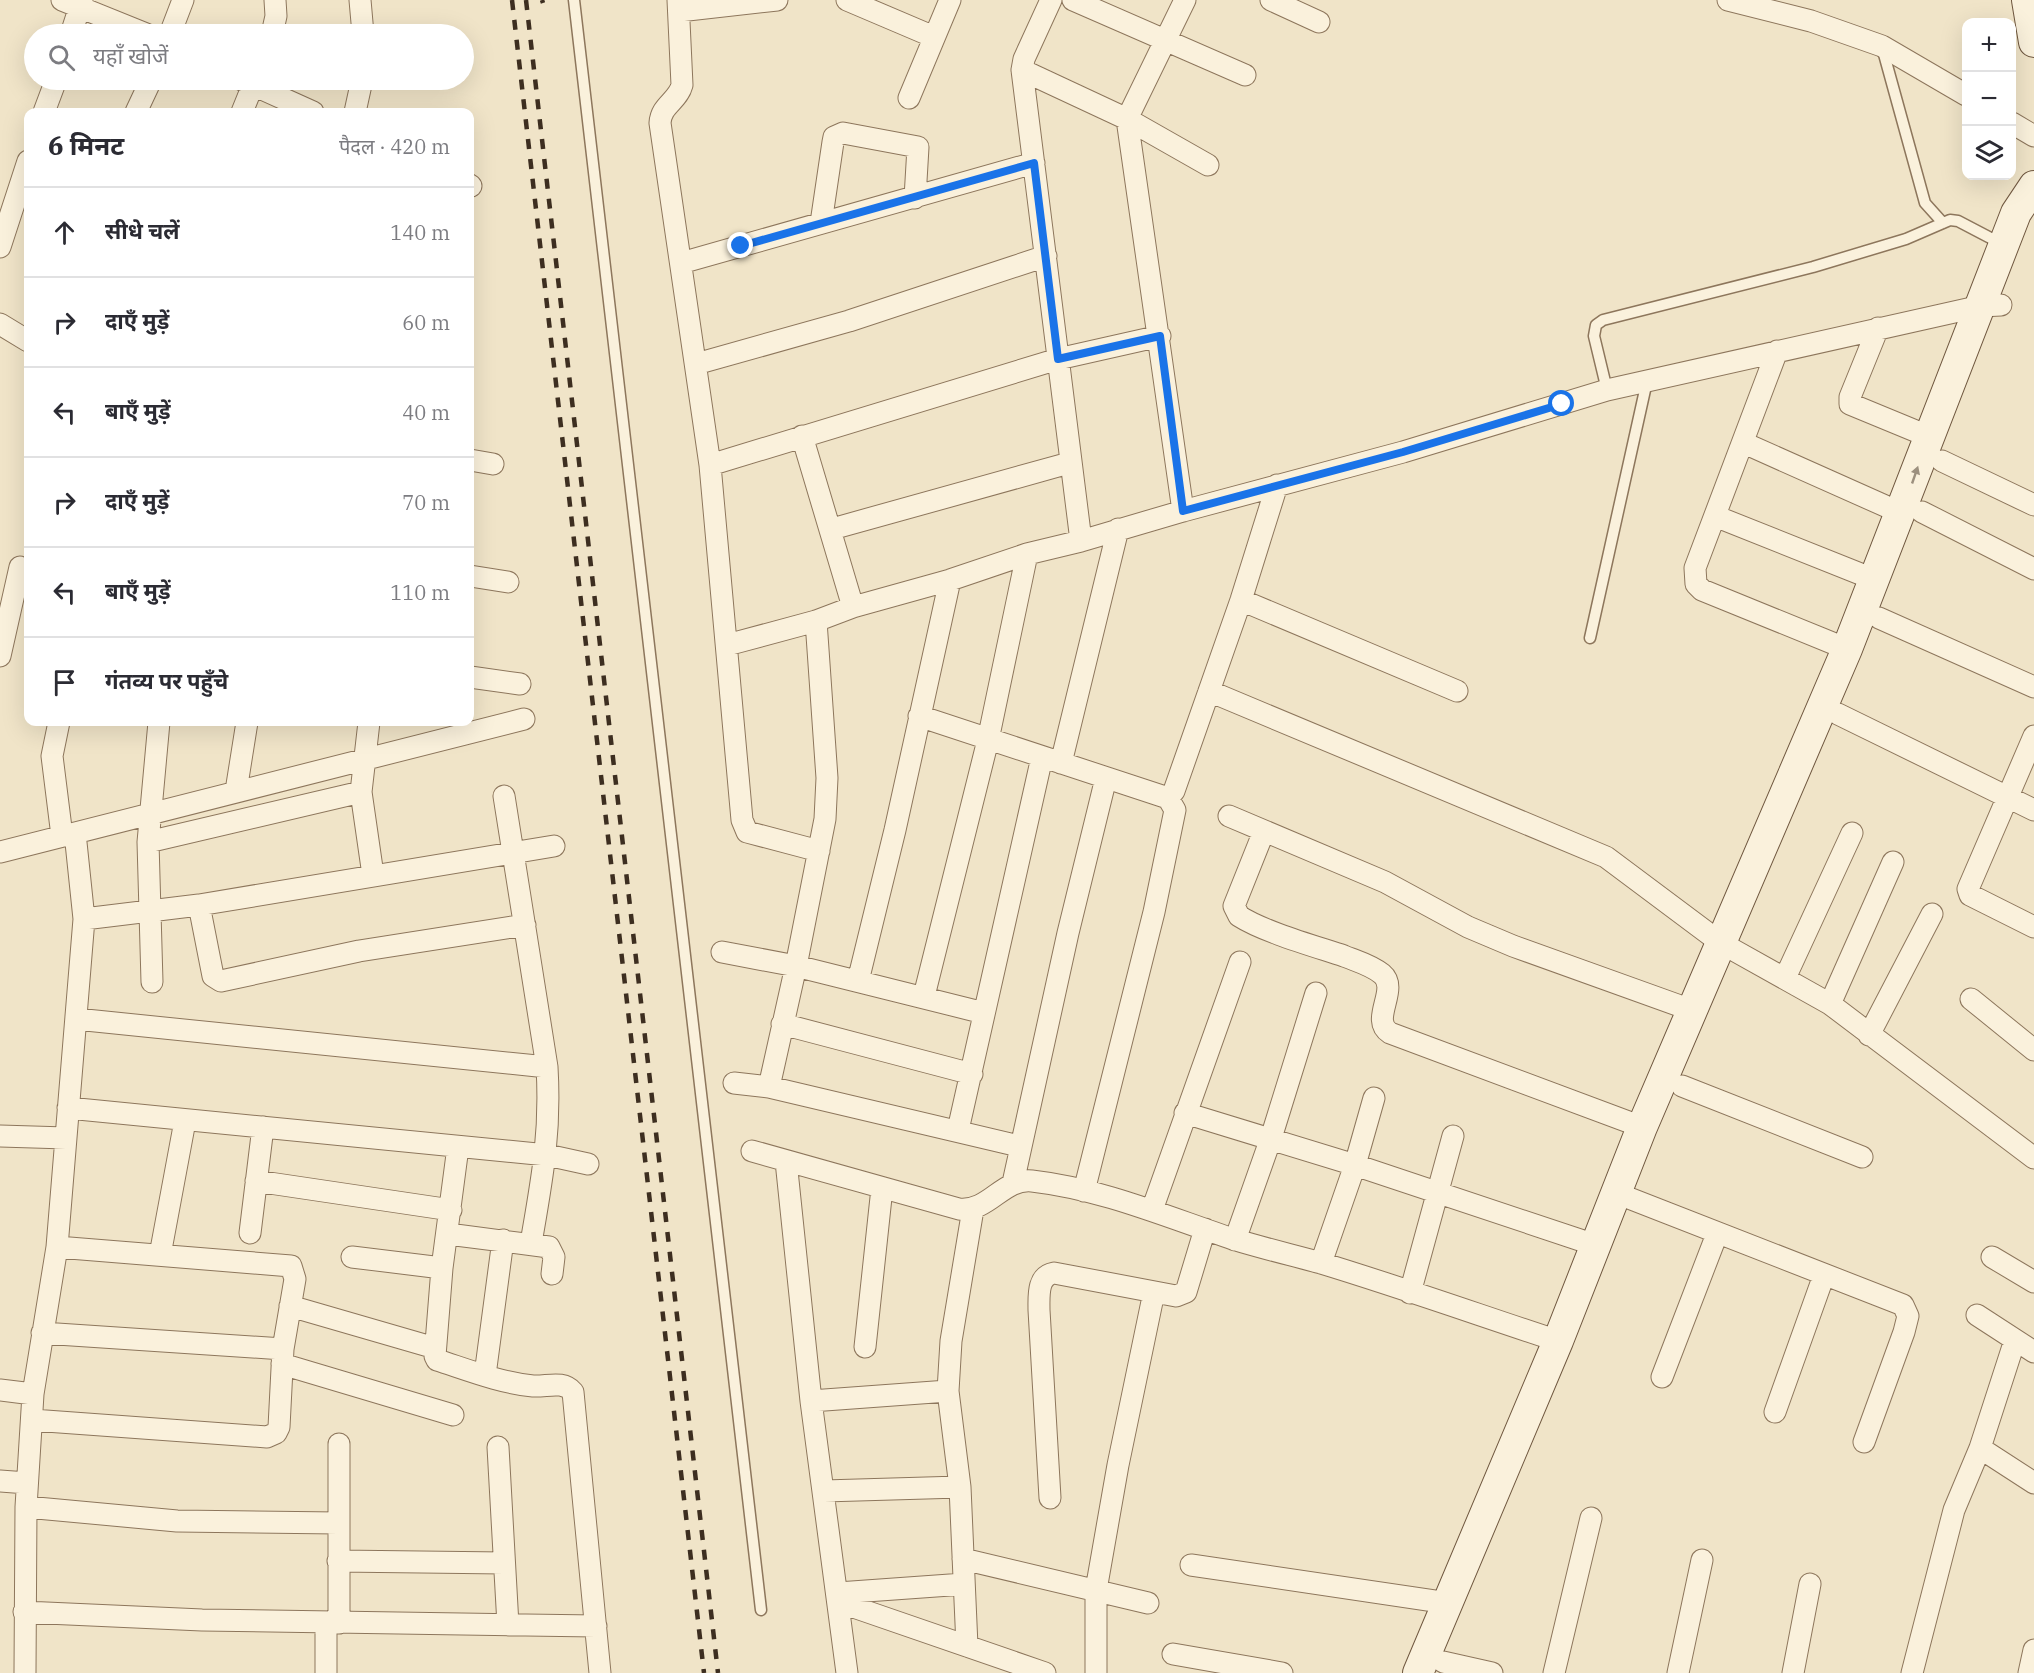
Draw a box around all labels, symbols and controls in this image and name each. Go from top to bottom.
map controls [1962,18,2016,180]
button: + [1962,18,2016,72]
search box [24,24,474,90]
icon: search [45,41,78,74]
text: यहाँ खोजें [93,41,168,70]
button: − [1962,72,2016,126]
button: layers [1962,126,2016,180]
text: 6 मिनट [48,128,124,162]
text: पैदल · 420 m [339,133,450,160]
icon: ahead [48,216,81,249]
text: सीधे चलें [105,216,179,245]
text: 140 m [390,219,450,246]
route end [727,232,753,258]
icon: right [48,306,81,339]
text: दाएँ मुड़ें [105,306,169,335]
text: 60 m [402,309,450,336]
route start [1548,390,1574,416]
icon: left [48,396,81,429]
text: बाएँ मुड़ें [105,396,170,425]
text: 40 m [402,399,450,426]
one-way arrow [1911,466,1920,484]
icon: right [48,486,81,519]
text: दाएँ मुड़ें [105,486,169,515]
text: 70 m [402,489,450,516]
icon: left [48,576,81,609]
text: बाएँ मुड़ें [105,576,170,605]
text: 110 m [390,579,450,606]
icon: arrive [48,666,81,699]
text: गंतव्य पर पहुँचे [105,666,228,695]

